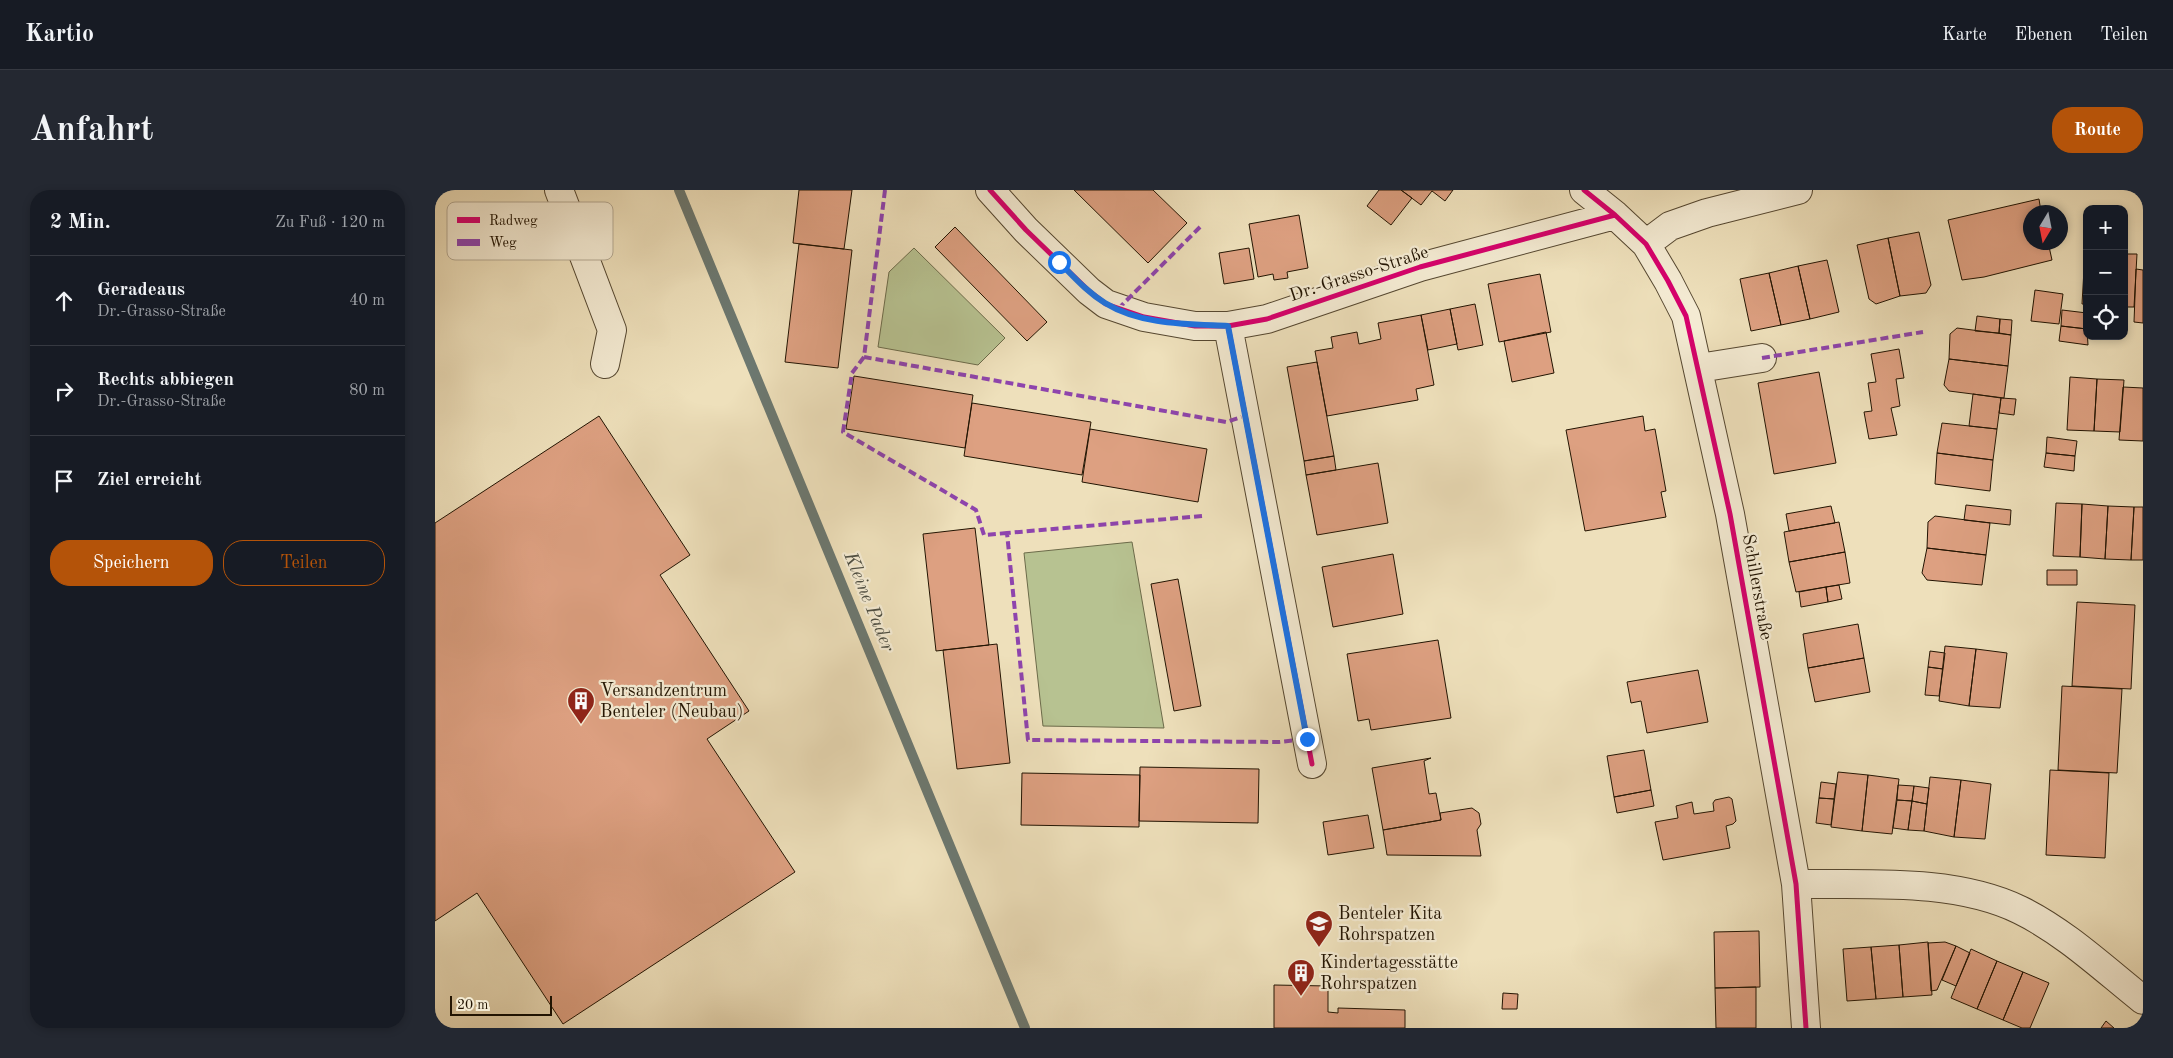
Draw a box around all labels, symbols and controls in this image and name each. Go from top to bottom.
text: Kartio [25,23,94,47]
text: Karte [1942,26,1987,44]
text: Ebenen [2015,26,2072,44]
text: Teilen [2100,26,2148,44]
button: Route [2052,107,2143,153]
text: Anfahrt [30,113,153,148]
legend [447,202,613,260]
north arrow [2023,205,2068,250]
map controls [2083,205,2128,340]
button: + [2083,205,2128,250]
text: 2 Min. [50,212,111,233]
text: Radweg [489,214,538,228]
text: Zu Fuß · 120 m [275,215,385,231]
text: Weg [489,236,517,250]
street label: Dr.-Grasso-Straße [1287,243,1431,305]
button: − [2083,250,2128,295]
route start [1048,251,1071,274]
text: Geradeaus [97,281,185,300]
icon: ahead [50,287,78,315]
text: 40 m [349,293,385,309]
button: locate [2083,295,2128,340]
text: Dr.-Grasso-Straße [97,304,226,320]
text: Rechts abbiegen [97,371,234,390]
icon: right [50,377,78,405]
text: 80 m [349,383,385,399]
text: Dr.-Grasso-Straße [97,394,226,410]
icon: arrive [50,467,78,495]
text: Ziel erreicht [97,471,202,490]
street label: Schillerstraße [1739,533,1775,641]
button: Speichern [50,540,213,586]
button: Teilen [223,540,385,586]
water label: Kleine Pader [839,548,897,655]
place label: Versandzentrum Benteler (Neubau) [600,682,743,721]
building icon: Versandzentrum Benteler (Neubau) [566,686,596,725]
route end [1296,728,1319,751]
place label: Benteler Kita Rohrspatzen [1338,905,1442,944]
school or university icon: Benteler Kita Rohrspatzen [1304,909,1334,948]
place label: Kindertagesstätte Rohrspatzen [1320,954,1458,993]
building icon: Kindertagesstätte Rohrspatzen [1286,958,1316,997]
scale bar [450,993,553,1016]
text: 20 m [457,998,488,1012]

